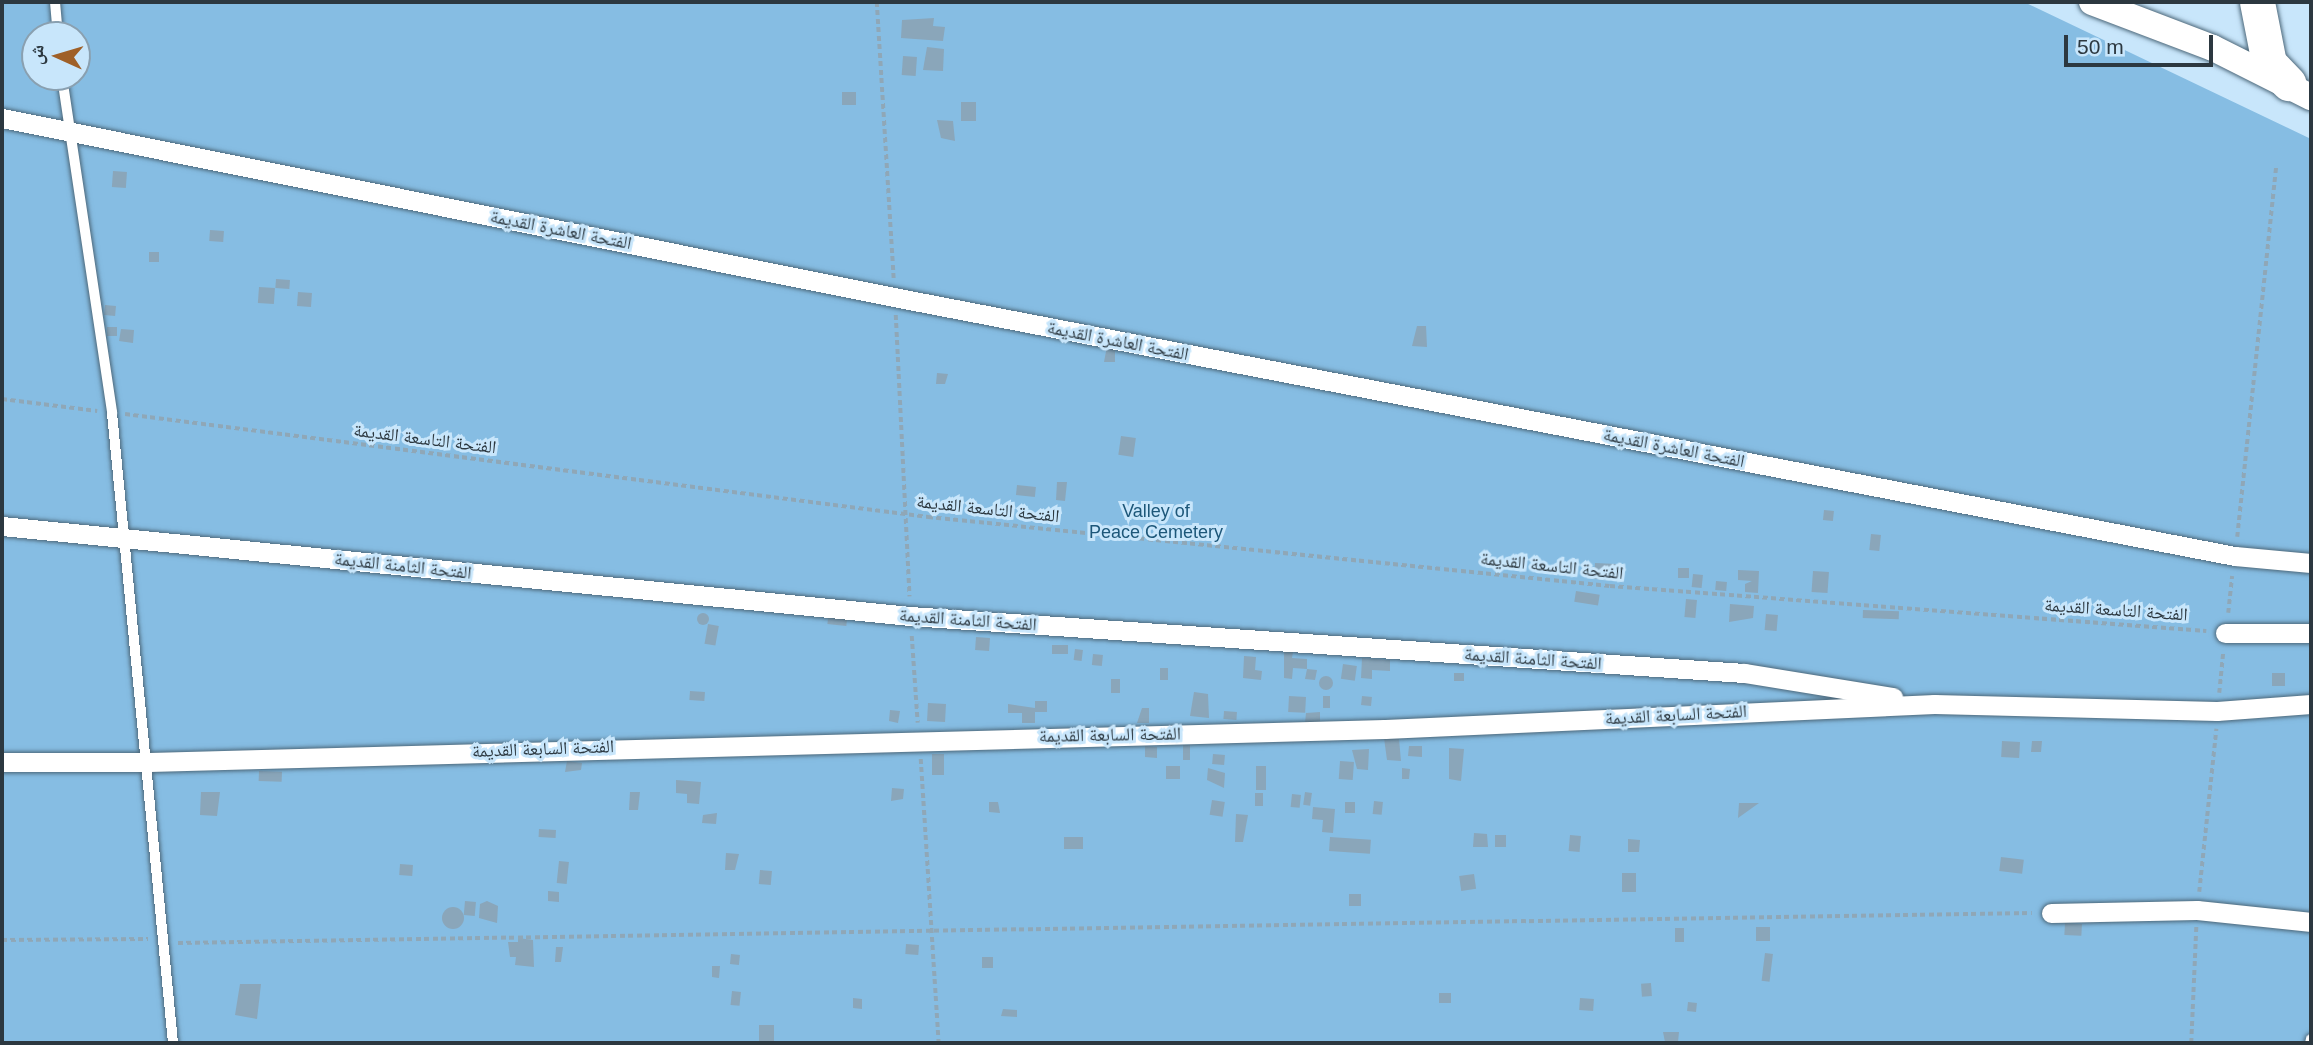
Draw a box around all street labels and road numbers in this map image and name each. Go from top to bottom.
street label: الفتحة العاشرة القديمة [488,206,634,254]
street label: الفتحة العاشرة القديمة [1045,317,1191,365]
street label: الفتحة التاسعة القديمة [352,420,498,458]
street label: الفتحة العاشرة القديمة [1601,424,1747,472]
street label: الفتحة التاسعة القديمة [915,491,1061,527]
street label: الفتحة الثامنة القديمة [333,548,473,584]
street label: الفتحة التاسعة القديمة [1479,548,1625,584]
street label: الفتحة التاسعة القديمة [2044,594,2188,626]
street label: الفتحة الثامنة القديمة [899,604,1037,636]
street label: الفتحة الثامنة القديمة [1464,643,1602,675]
street label: الفتحة السابعة القديمة [1604,700,1748,730]
street label: الفتحة السابعة القديمة [1039,723,1181,747]
street label: الفتحة السابعة القديمة [472,736,614,762]

